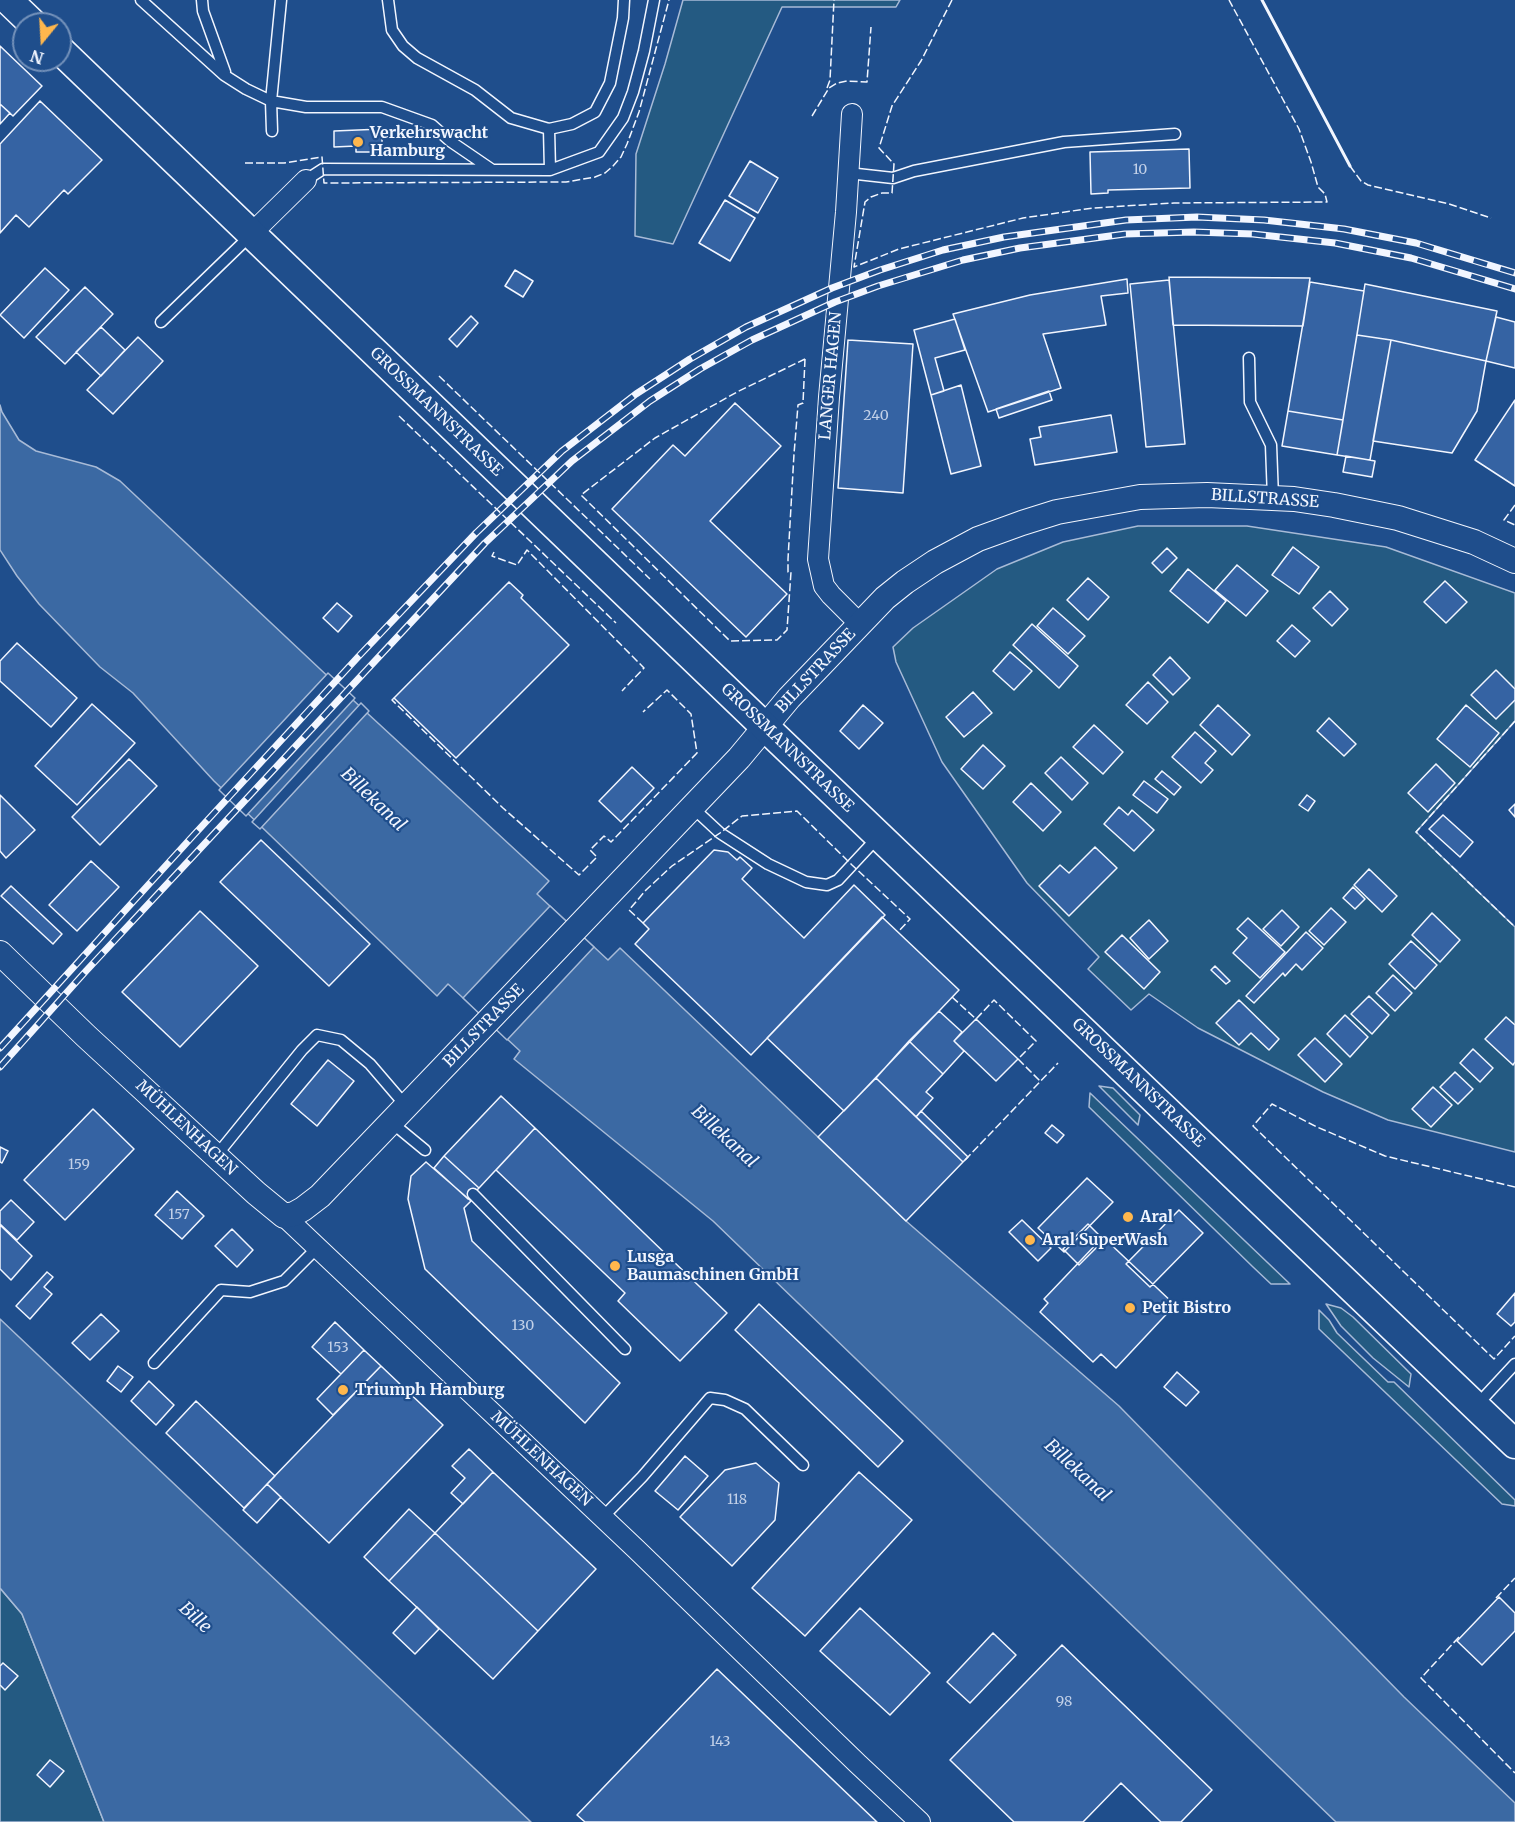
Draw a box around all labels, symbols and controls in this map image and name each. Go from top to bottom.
north arrow [12,12,72,72]
text: N [28,46,46,69]
place label: Verkehrswacht Hamburg [370,123,488,161]
marker: Verkehrswacht Hamburg [351,135,365,149]
house number: 10 [1133,162,1147,178]
street label: LANGER HAGEN [816,311,846,441]
street label: GROSSMANNSTRASSE [366,344,506,480]
house number: 240 [863,408,889,424]
street label: BILLSTRASSE [1210,486,1320,512]
street label: BILLSTRASSE [772,625,860,717]
street label: GROSSMANNSTRASSE [717,680,857,816]
water label: Billekanal [336,764,410,836]
street label: BILLSTRASSE [439,980,529,1072]
street label: GROSSMANNSTRASSE [1068,1015,1208,1151]
street label: MÜHLENHAGEN [132,1076,240,1180]
water label: Billekanal [687,1101,761,1173]
house number: 159 [68,1157,90,1173]
house number: 157 [168,1207,190,1223]
place label: Aral [1140,1207,1173,1227]
marker: Aral [1121,1210,1135,1224]
place label: Aral SuperWash [1042,1230,1168,1250]
marker: Aral SuperWash [1023,1233,1037,1247]
place label: Lusga Baumaschinen GmbH [627,1247,799,1285]
marker: Lusga Baumaschinen GmbH [608,1259,622,1273]
place label: Petit Bistro [1142,1298,1231,1318]
marker: Petit Bistro [1123,1301,1137,1315]
house number: 130 [512,1318,534,1334]
house number: 153 [327,1340,349,1356]
place label: Triumph Hamburg [355,1380,505,1400]
marker: Triumph Hamburg [336,1383,350,1397]
street label: MÜHLENHAGEN [487,1407,595,1511]
water label: Billekanal [1040,1435,1114,1507]
house number: 118 [727,1492,747,1508]
water label: Bille [174,1598,216,1638]
house number: 98 [1056,1694,1072,1710]
house number: 143 [710,1734,730,1750]

